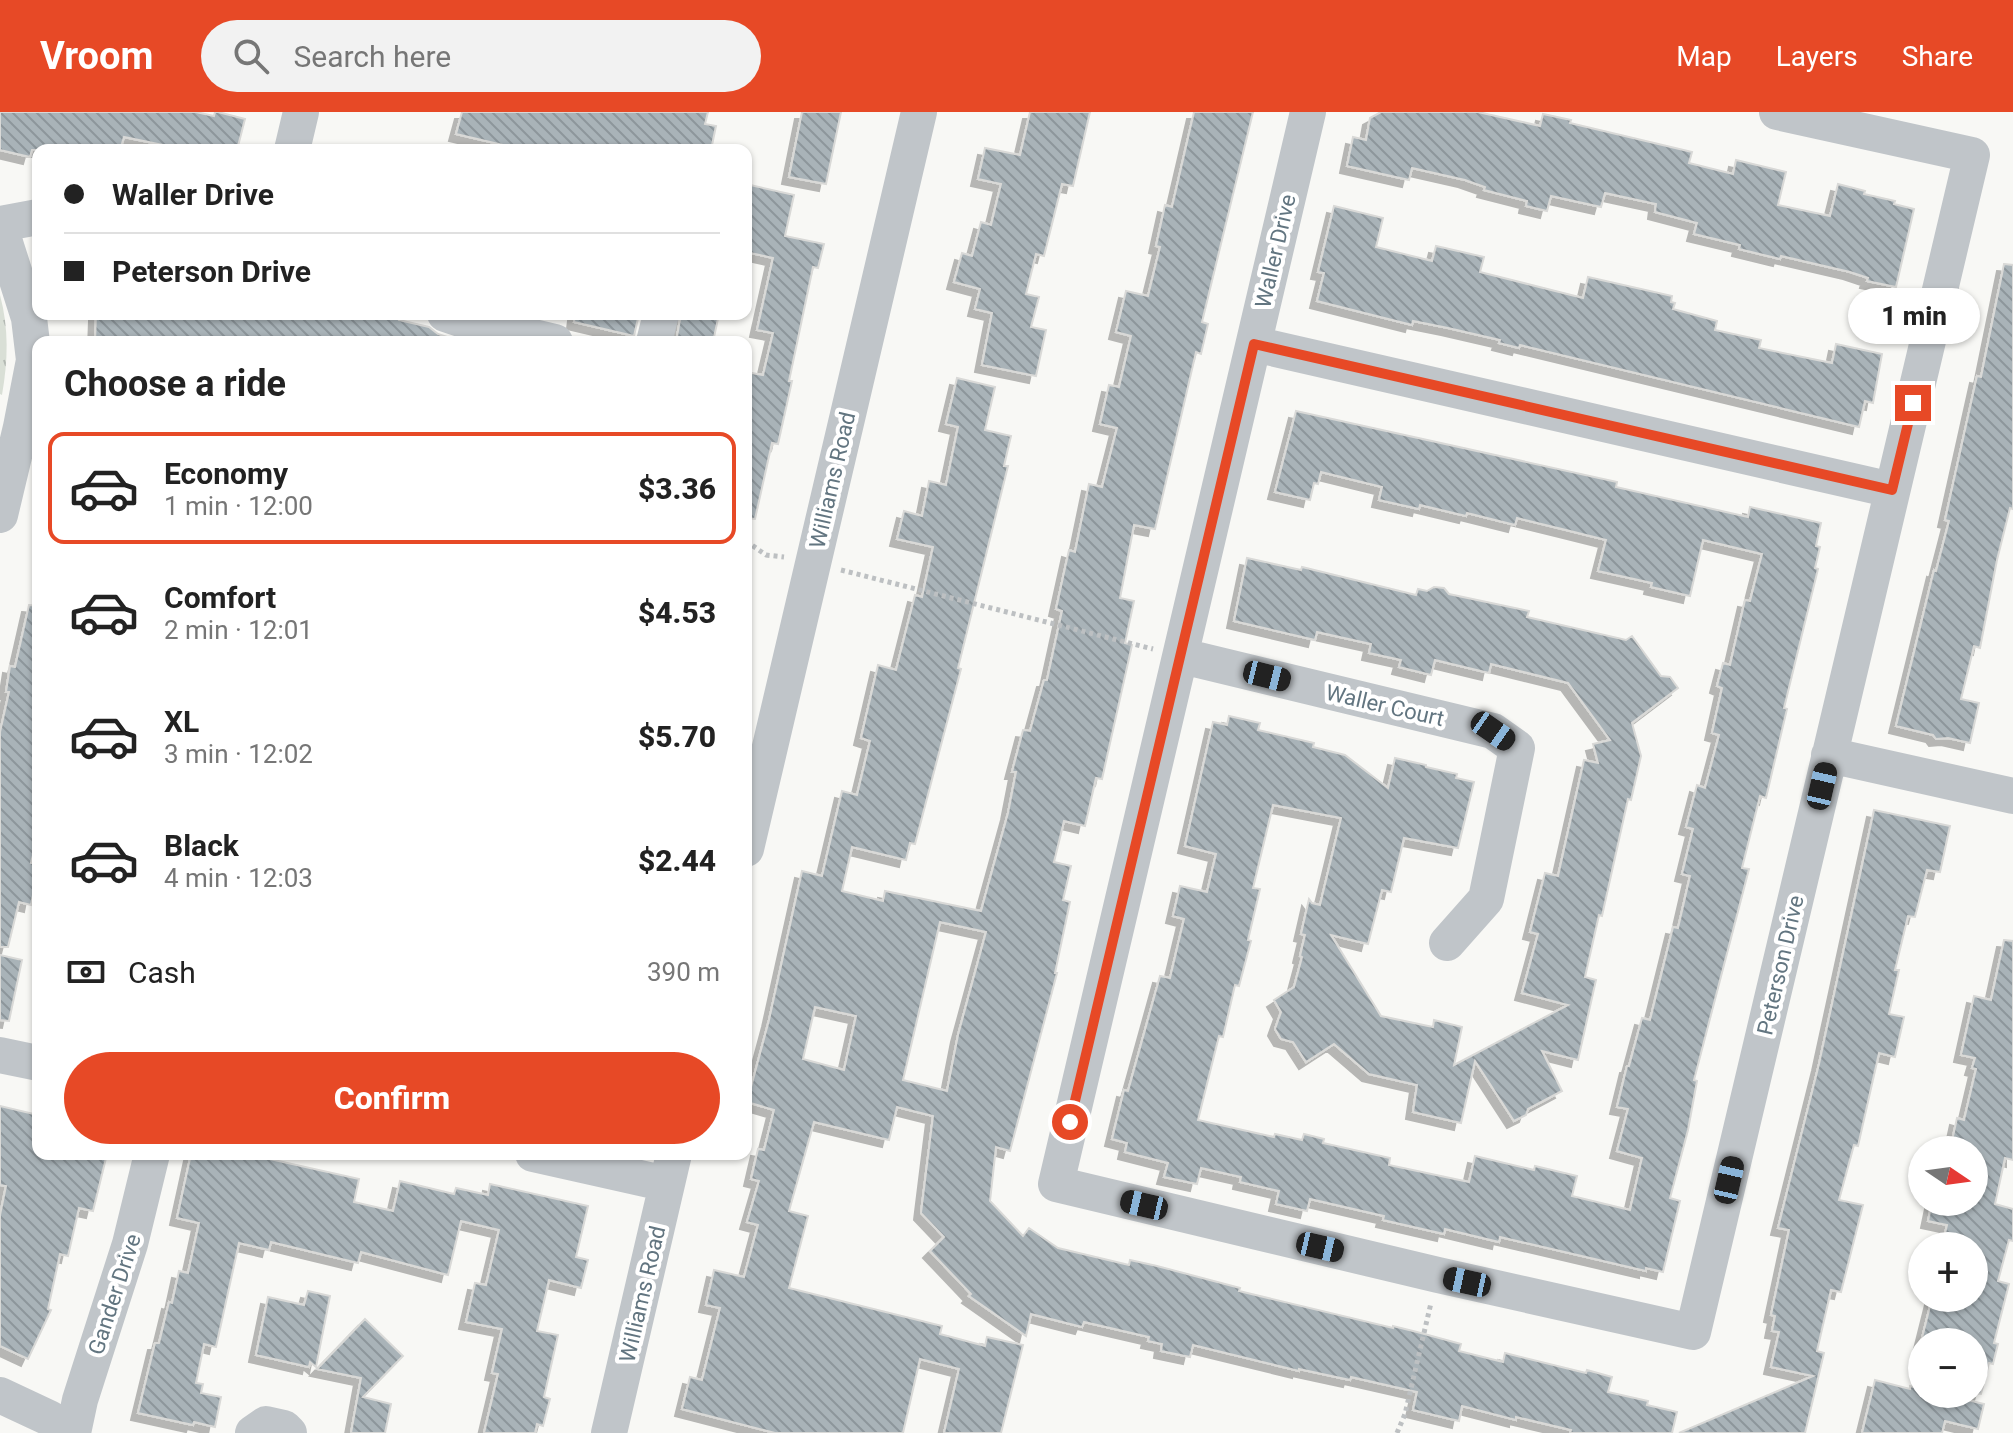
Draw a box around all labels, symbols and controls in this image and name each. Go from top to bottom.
search box [201,20,761,92]
text: Vroom [40,34,153,78]
icon: search [229,34,273,78]
text: Search here [293,39,451,74]
text: Map [1676,40,1732,73]
text: Layers [1776,40,1858,73]
text: Share [1902,40,1973,73]
text: Waller Drive [112,177,274,212]
street label: Waller Drive [1250,192,1301,310]
text: Peterson Drive [112,254,311,289]
callout: 1 min [1847,287,1979,343]
text: 1 min [1881,301,1947,331]
text: Choose a ride [64,363,286,405]
route end [1895,385,1931,421]
street label: Williams Road [805,409,860,551]
icon: car [68,452,140,524]
text: Economy [164,456,288,491]
text: $3.36 [638,471,716,506]
text: 1 min · 12:00 [164,491,313,521]
icon: car [68,576,140,648]
text: Comfort [164,580,276,615]
text: $4.53 [638,595,716,630]
text: 2 min · 12:01 [164,615,313,645]
car [1241,659,1293,693]
street label: Waller Court [1323,680,1446,731]
icon: car [68,700,140,772]
text: XL [164,704,199,739]
car [1466,707,1520,755]
text: $5.70 [638,719,716,754]
text: 3 min · 12:02 [164,739,313,769]
car [1805,760,1839,812]
icon: car [68,824,140,896]
text: Black [164,828,239,863]
text: $2.44 [638,843,716,878]
text: 4 min · 12:03 [164,863,313,893]
street label: Peterson Drive [1752,893,1809,1037]
icon: cash [64,950,108,994]
text: Cash [128,955,196,990]
text: 390 m [647,957,720,987]
button: Confirm [64,1052,720,1144]
route start [1052,1104,1088,1140]
north arrow [1908,1136,1988,1216]
map controls [1908,1136,1988,1408]
car [1712,1154,1746,1206]
car [1118,1188,1170,1222]
street label: Williams Road [615,1223,670,1365]
car [1294,1230,1346,1264]
street label: Gander Drive [83,1231,146,1358]
button: + [1908,1232,1988,1312]
car [1441,1265,1493,1299]
button: − [1908,1328,1988,1408]

